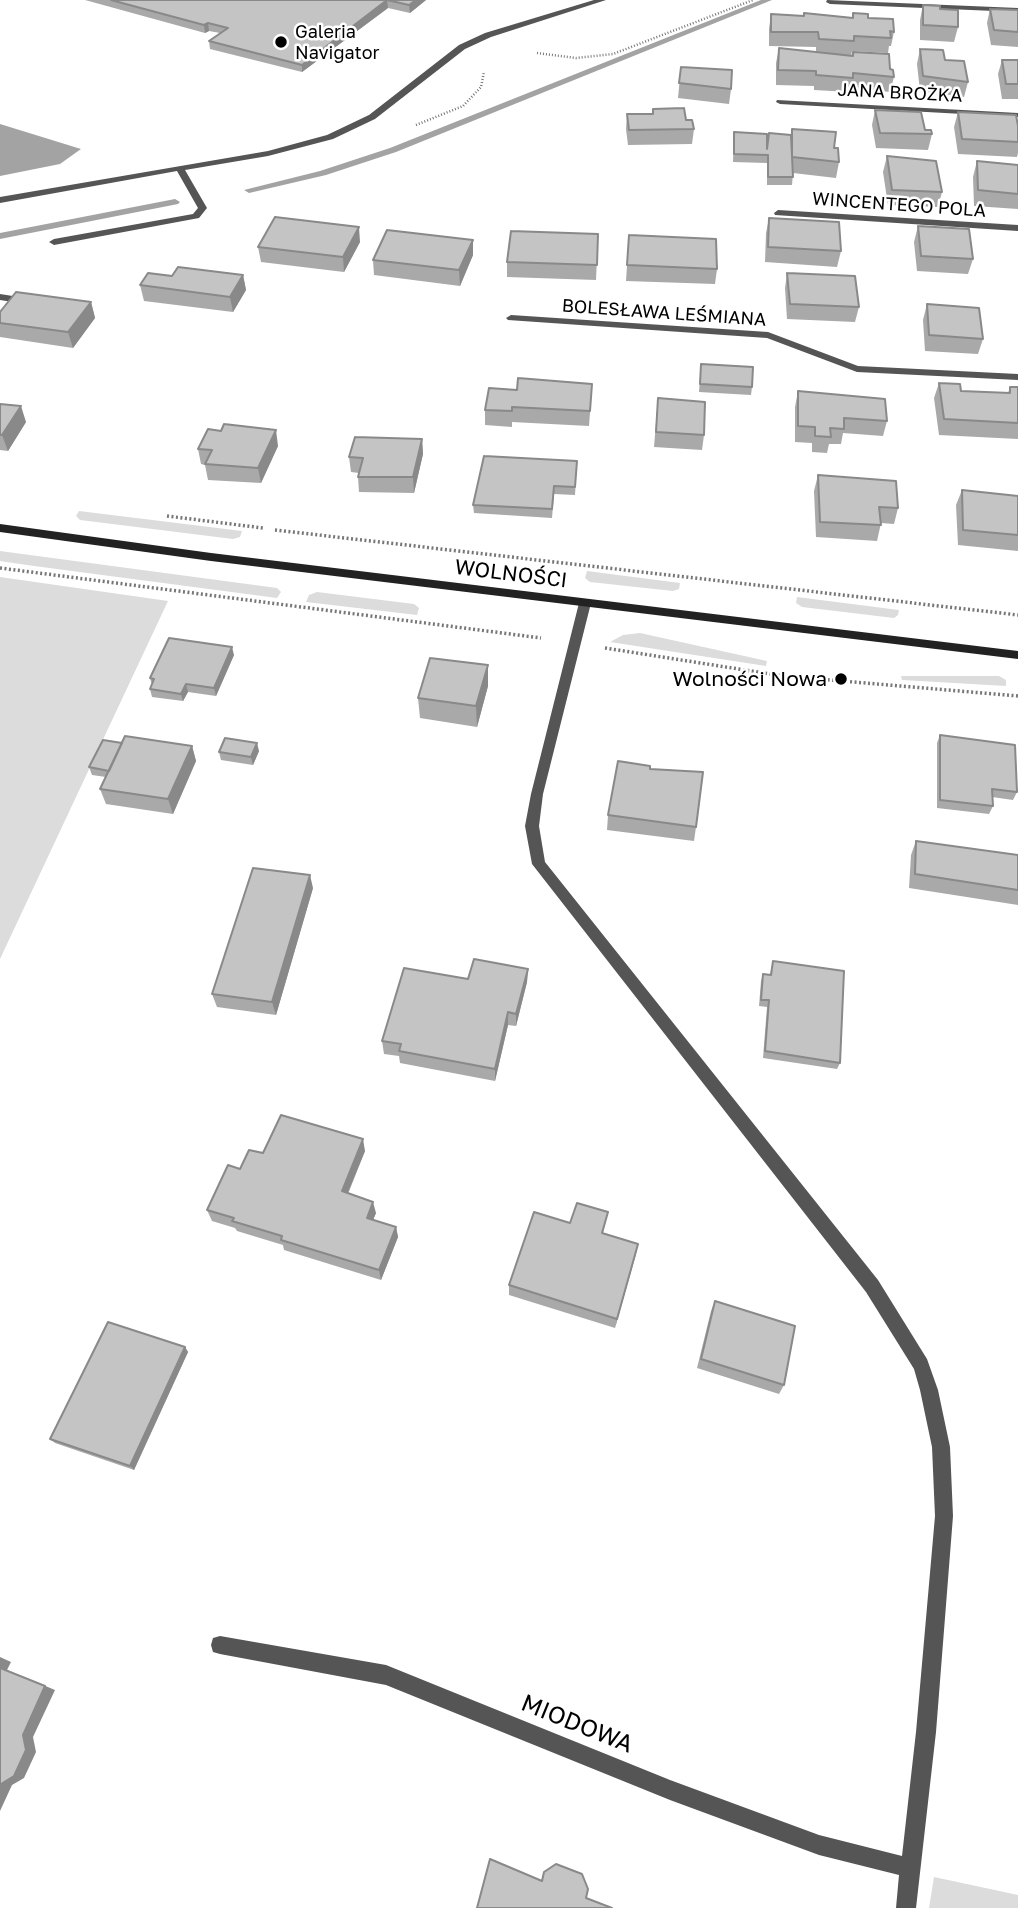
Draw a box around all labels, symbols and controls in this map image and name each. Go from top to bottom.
place label: Galeria Navigator [295,21,379,64]
marker: Galeria Navigator [273,34,289,50]
street label: JANA BROŻKA [837,79,963,107]
street label: WINCENTEGO POLA [811,188,987,222]
street label: BOLESŁAWA LEŚMIANA [561,295,767,331]
street label: WOLNOŚCI [453,555,569,593]
place label: Wolności Nowa [673,666,827,692]
marker: Wolności Nowa [833,671,849,687]
street label: MIODOWA [517,1689,637,1759]

